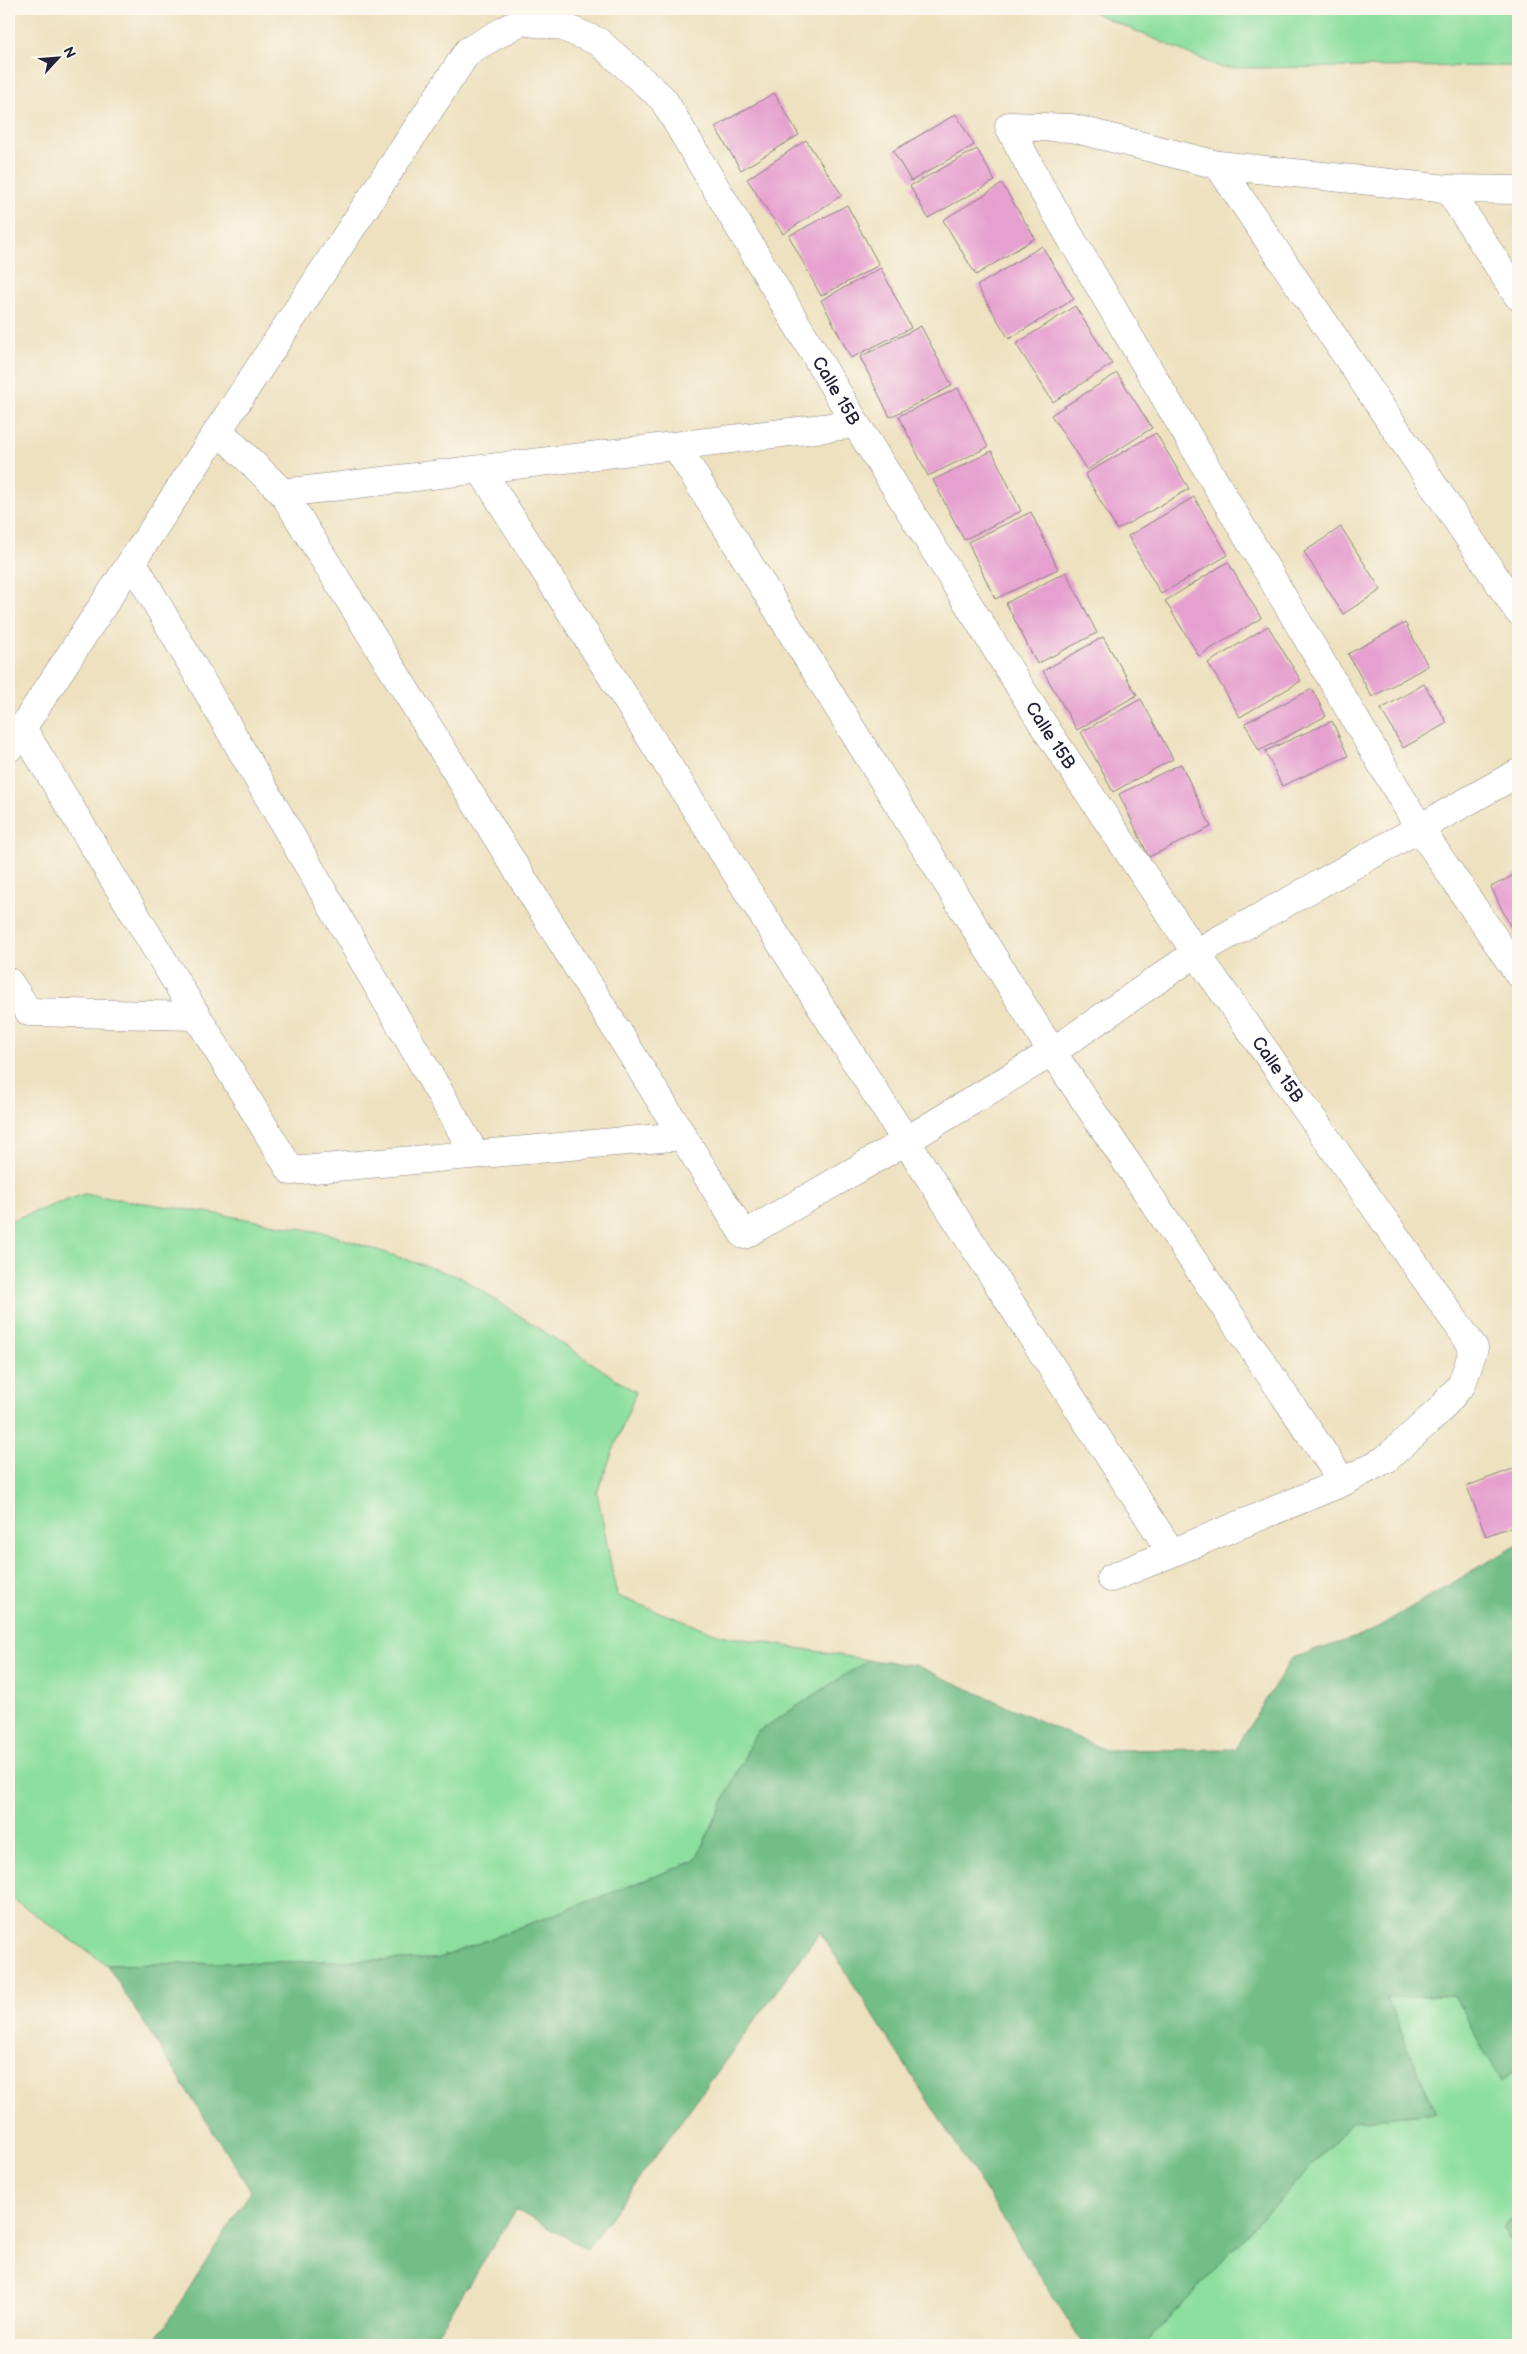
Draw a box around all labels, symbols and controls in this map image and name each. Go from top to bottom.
north arrow [32,32,82,82]
text: N [59,44,79,61]
street label: Calle 15B [807,353,864,429]
street label: Calle 15B [1021,698,1080,773]
street label: Calle 15B [1247,1033,1308,1107]

